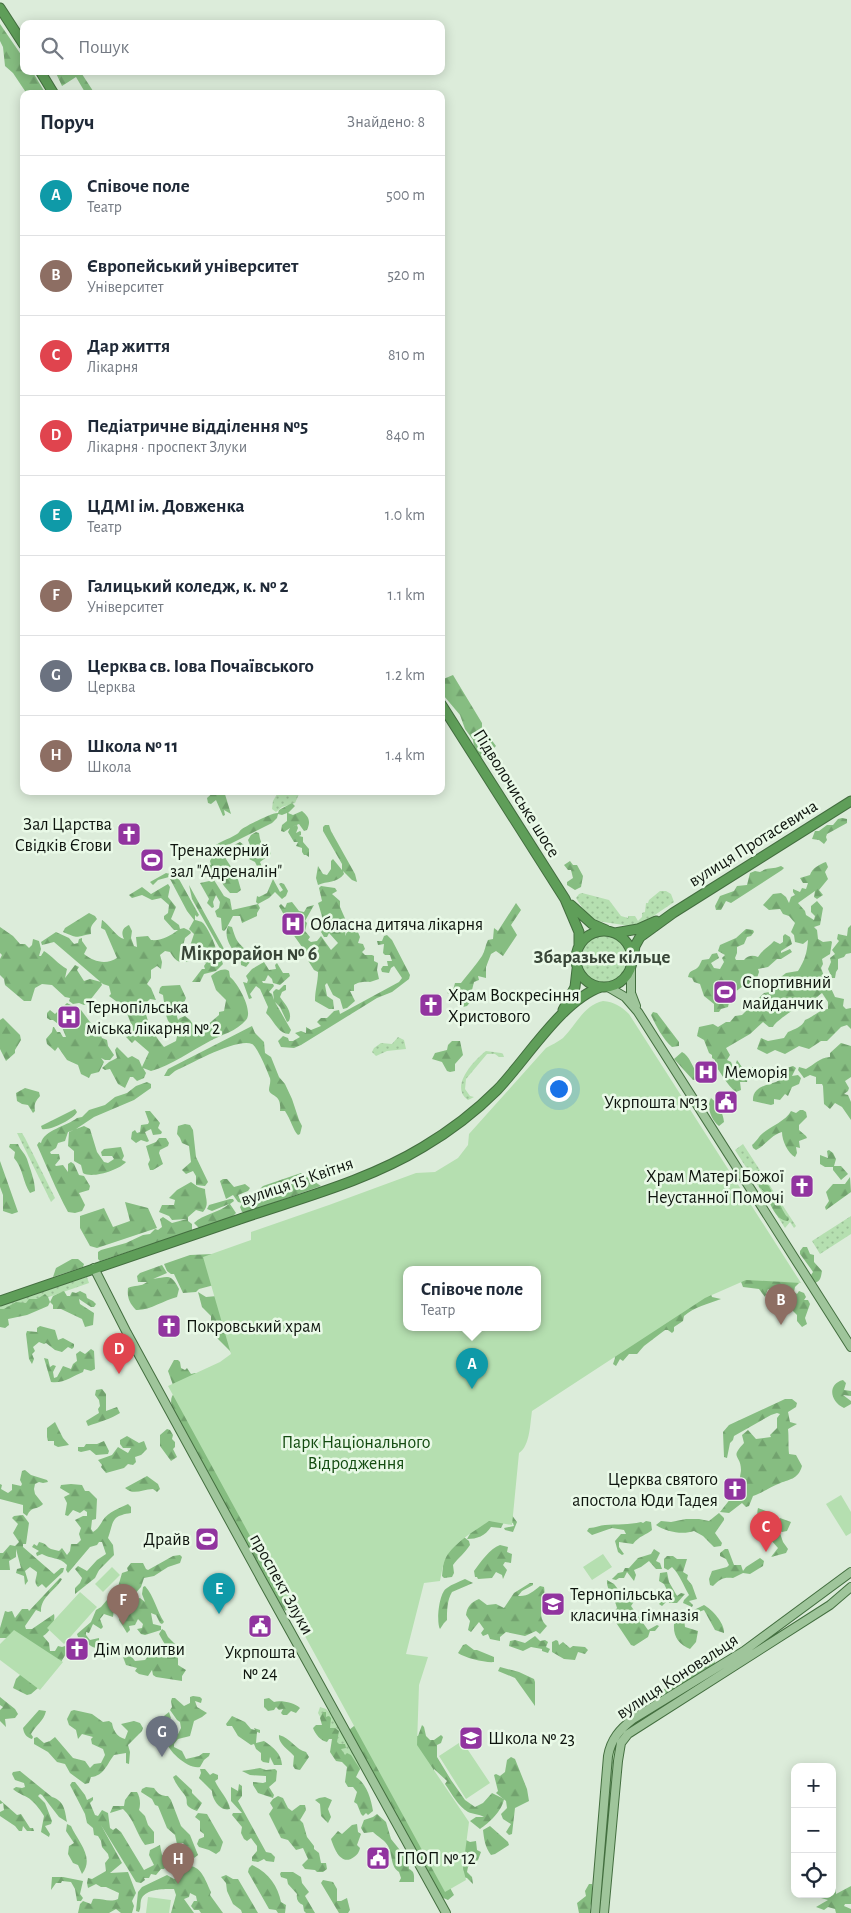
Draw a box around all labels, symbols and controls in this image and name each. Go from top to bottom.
search box [20,20,445,75]
icon: search [38,34,66,62]
text: Пошук [78,38,129,57]
text: Поруч [40,112,94,133]
text: Знайдено: 8 [347,114,425,130]
text: Співоче поле [87,177,190,196]
text: A [51,187,61,203]
text: 500 m [386,187,425,203]
text: Театр [87,199,122,215]
text: Європейський університет [87,257,298,276]
text: B [51,267,61,283]
text: 520 m [387,267,425,283]
text: Університет [87,279,164,295]
text: Дар життя [87,337,170,356]
text: C [52,347,60,363]
text: 810 m [388,347,425,363]
text: Лікарня [87,359,138,375]
text: Педіатричне відділення №5 [87,417,308,436]
text: D [51,427,61,443]
text: 840 m [386,427,425,443]
text: Лікарня · проспект Злуки [87,439,247,455]
text: ЦДМІ ім. Довженка [87,497,245,516]
text: E [52,507,60,523]
text: 1.0 km [385,507,425,523]
text: Театр [87,519,122,535]
text: Галицький коледж, к. № 2 [87,577,288,596]
text: F [52,587,60,603]
text: 1.1 km [388,587,425,603]
text: Університет [87,599,164,615]
text: Церква св. Іова Почаївського [87,657,314,676]
text: G [51,667,61,683]
text: 1.2 km [386,667,425,683]
text: Церква [87,679,136,695]
street label: Підволочиське шосе [469,726,563,861]
text: Школа № 11 [87,737,178,756]
text: H [50,747,62,763]
text: 1.4 km [385,747,425,763]
text: Школа [87,759,131,775]
street label: вулиця Протасевича [686,797,821,891]
place label: Зал Царства Свідків Єгови [15,816,112,855]
church icon: Зал Царства Свідків Єгови [116,821,142,847]
place label: Тренажерний зал "Адреналін" [170,842,282,881]
sports icon: Тренажерний зал "Адреналін" [139,847,165,873]
hospital icon: Обласна дитяча лікарня [280,911,306,937]
place label: Обласна дитяча лікарня [310,915,483,934]
district label: Мікрорайон № 6 [181,944,317,964]
district label: Збаразьке кільце [533,948,671,967]
place label: Спортивний майданчик [742,974,831,1013]
sports icon: Спортивний майданчик [712,979,738,1005]
place label: Храм Воскресіння Христового [448,987,580,1026]
church icon: Храм Воскресіння Христового [418,992,444,1018]
place label: Тернопільська міська лікарня № 2 [86,999,220,1038]
hospital icon: Тернопільська міська лікарня № 2 [56,1004,82,1030]
hospital icon: Меморія [693,1059,719,1085]
place label: Меморія [724,1064,788,1082]
your location [546,1076,572,1102]
public building icon: Укрпошта №13 [713,1089,739,1115]
place label: Укрпошта №13 [604,1094,708,1112]
street label: вулиця 15 Квітня [239,1154,356,1210]
place label: Храм Матері Божої Неустанної Помочі [646,1168,784,1207]
church icon: Храм Матері Божої Неустанної Помочі [789,1173,815,1199]
popup [403,1266,541,1331]
text: Співоче поле [421,1280,523,1299]
pin: B [765,1284,797,1325]
text: Театр [421,1302,455,1318]
church icon: Покровський храм [156,1313,182,1339]
place label: Покровський храм [186,1318,321,1336]
pin: D [103,1333,135,1374]
pin: A [456,1348,488,1389]
park label: Парк Національного Відродження [281,1434,431,1473]
place label: Церква святого апостола Юди Тадея [572,1471,718,1510]
church icon: Церква святого апостола Юди Тадея [722,1476,748,1502]
pin: C [750,1511,782,1552]
sports icon: Драйв [194,1526,220,1552]
place label: Драйв [143,1531,190,1549]
street label: проспект Злуки [246,1531,316,1638]
pin: E [203,1573,235,1614]
pin: F [107,1584,139,1625]
place label: Тернопільська класична гімназія [570,1586,699,1625]
school or university icon: Тернопільська класична гімназія [540,1591,566,1617]
public building icon: Укрпошта № 24 [247,1613,273,1639]
street label: вулиця Коновальця [613,1631,742,1723]
church icon: Дім молитви [64,1636,90,1662]
place label: Дім молитви [94,1641,185,1659]
place label: Укрпошта № 24 [224,1644,296,1683]
pin: G [146,1716,178,1757]
school or university icon: Школа № 23 [458,1725,484,1751]
place label: Школа № 23 [488,1730,575,1748]
map controls [791,1763,836,1898]
button: + [791,1763,836,1808]
button: − [791,1808,836,1853]
pin: H [162,1843,194,1884]
public building icon: ГПОП № 12 [365,1845,391,1871]
place label: ГПОП № 12 [396,1850,476,1868]
button: locate [791,1853,836,1898]

